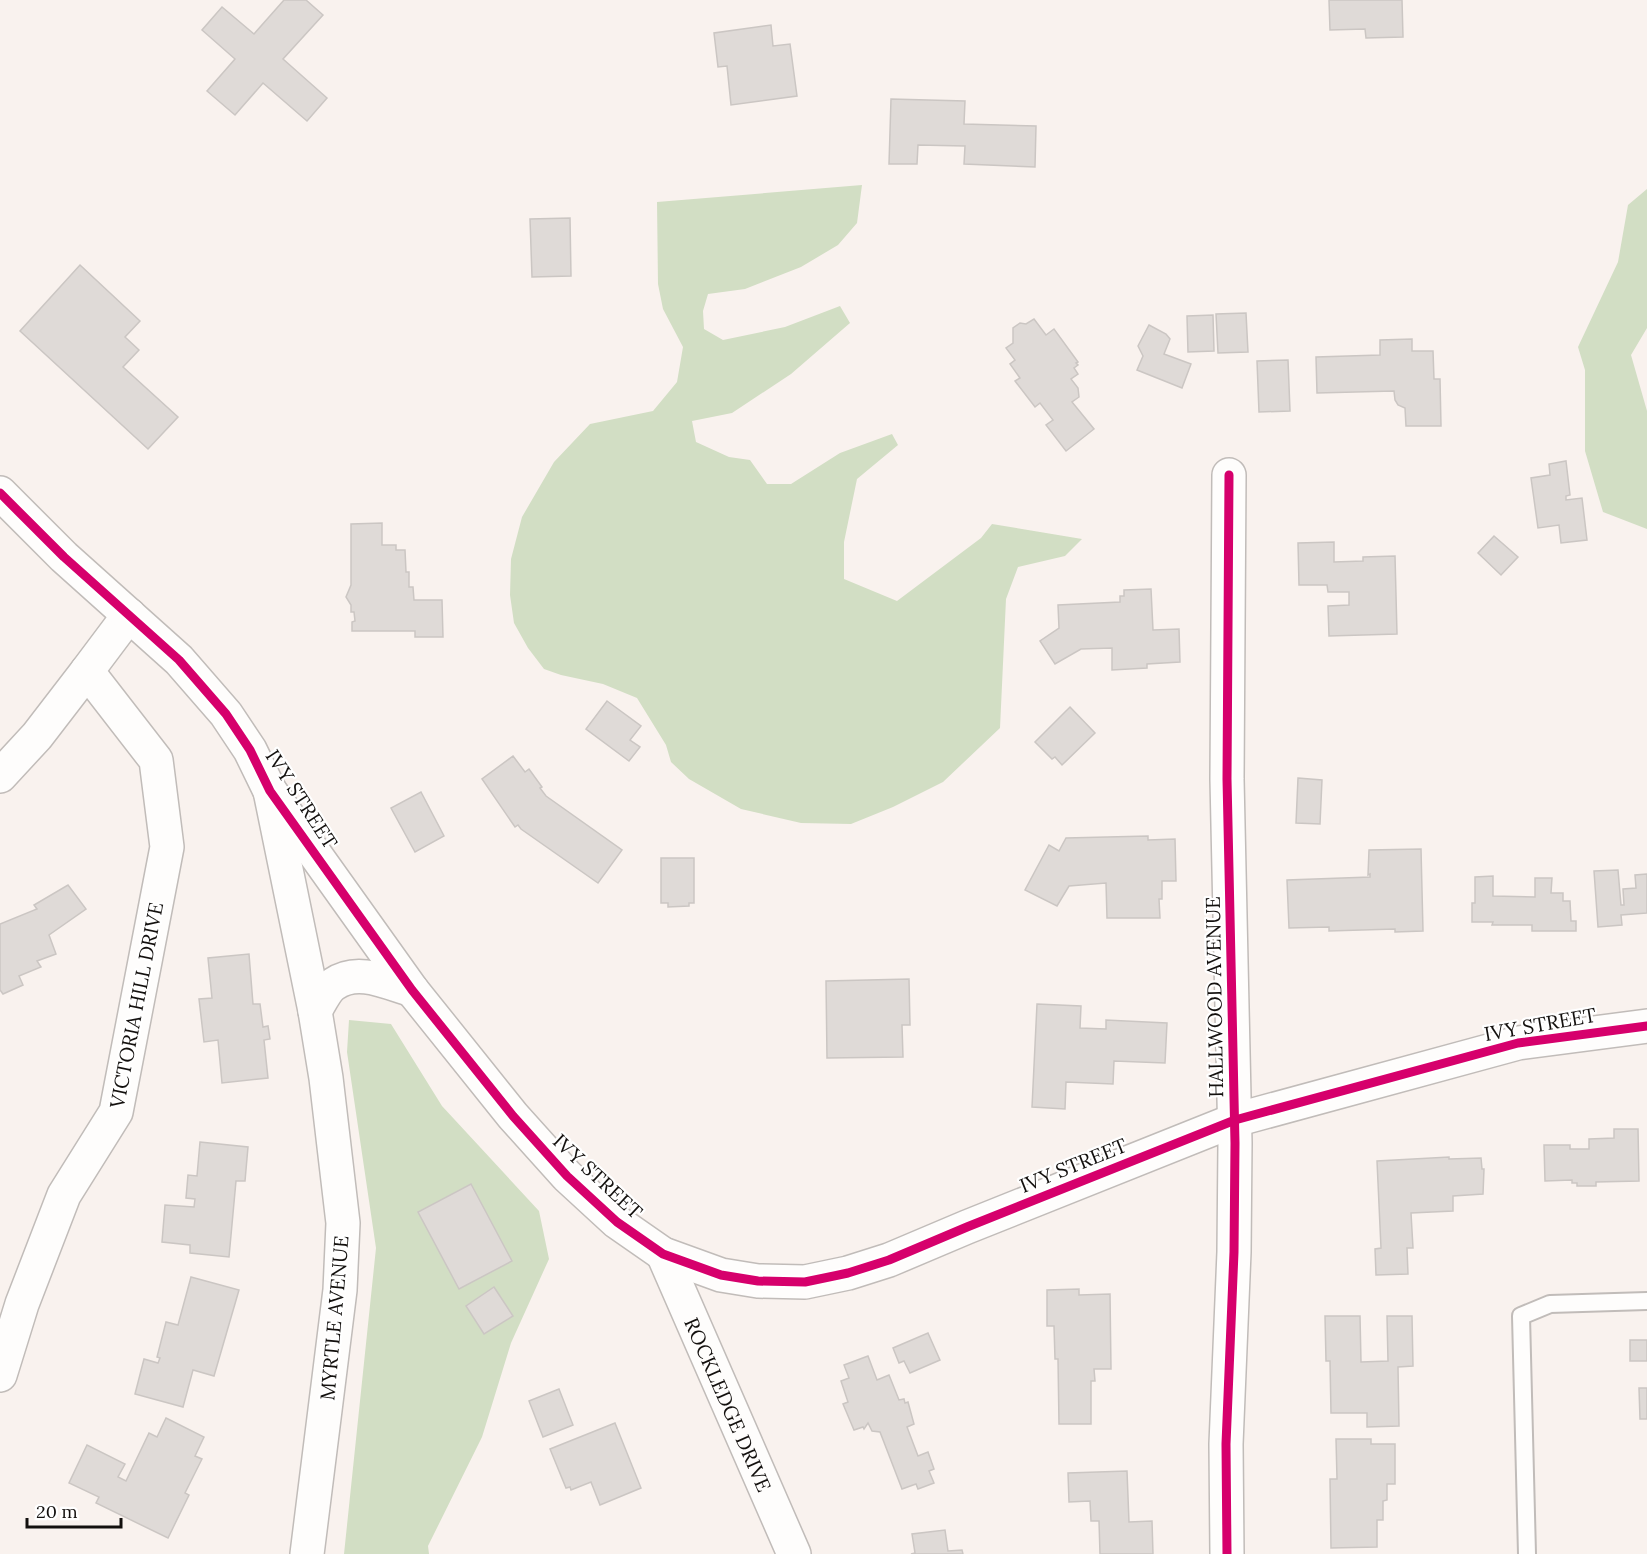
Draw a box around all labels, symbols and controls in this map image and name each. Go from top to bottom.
street label: IVY STREET [261,745,343,853]
street label: HALLWOOD AVENUE [1200,896,1228,1098]
street label: VICTORIA HILL DRIVE [104,900,168,1111]
street label: IVY STREET [1482,1002,1598,1046]
street label: IVY STREET [548,1128,648,1224]
street label: IVY STREET [1016,1132,1130,1198]
street label: MYRTLE AVENUE [314,1234,354,1402]
street label: ROCKLEDGE DRIVE [680,1313,778,1495]
scale bar [27,1491,122,1529]
text: 20 m [36,1500,78,1523]

